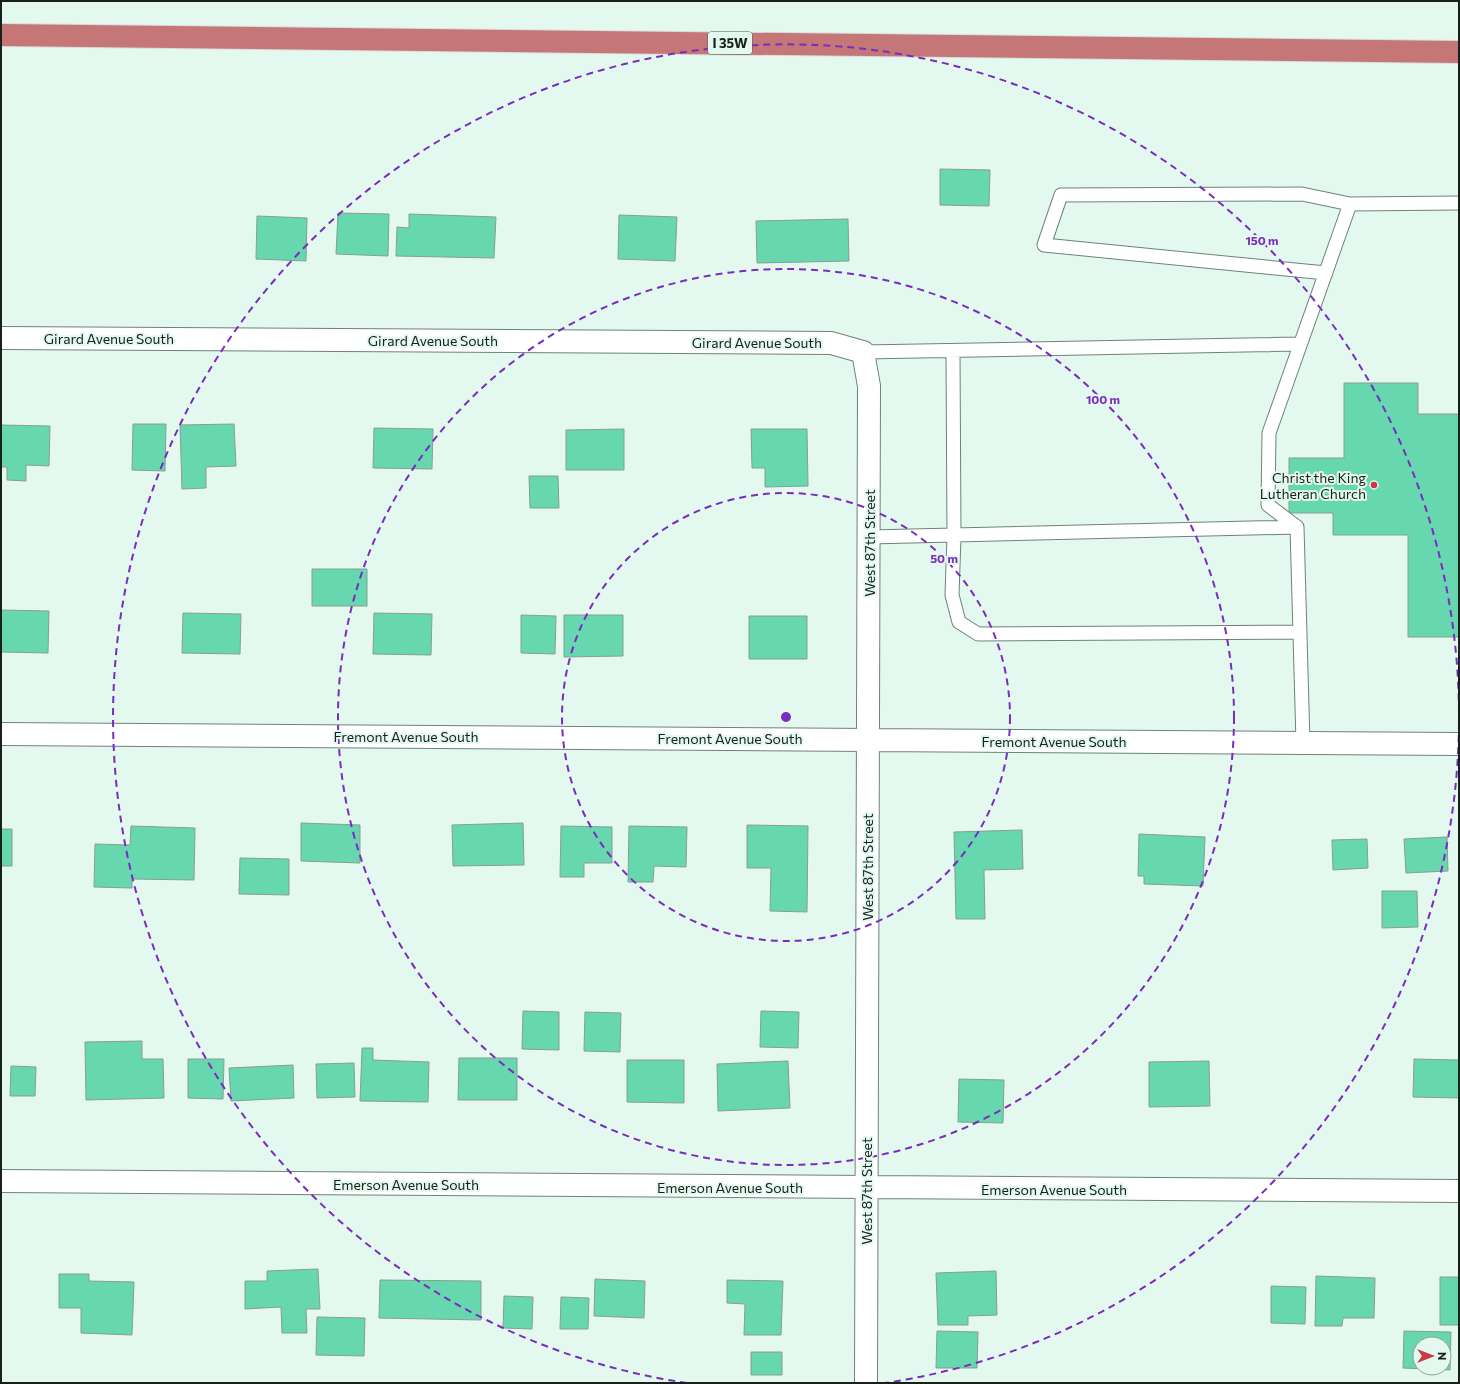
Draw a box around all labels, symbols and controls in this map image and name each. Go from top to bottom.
road number: I 35W [708,32,752,54]
text: 150 m [1245,233,1279,247]
street label: Girard Avenue South [44,330,174,347]
street label: Girard Avenue South [368,332,498,349]
street label: Girard Avenue South [692,334,822,351]
text: 100 m [1086,392,1120,406]
place label: Christ the King Lutheran Church [1260,469,1366,502]
marker: Christ the King Lutheran Church [1369,480,1379,490]
street label: West 87th Street [861,489,878,597]
text: 50 m [930,551,958,565]
centre of rings [779,710,793,724]
street label: Fremont Avenue South [333,728,479,745]
street label: Fremont Avenue South [657,730,803,747]
street label: Fremont Avenue South [981,733,1127,750]
street label: West 87th Street [859,813,876,921]
street label: West 87th Street [858,1137,875,1245]
street label: Emerson Avenue South [333,1176,479,1193]
street label: Emerson Avenue South [657,1179,803,1196]
street label: Emerson Avenue South [981,1181,1127,1198]
north arrow [1412,1336,1452,1376]
text: N [1436,1352,1449,1360]

